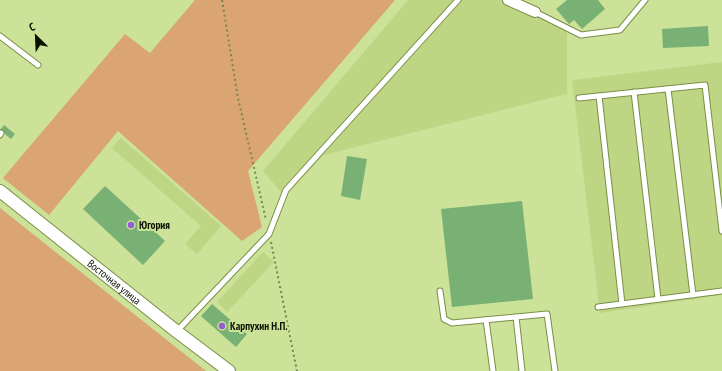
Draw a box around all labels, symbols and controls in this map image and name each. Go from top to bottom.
north arrow [16,16,56,56]
text: С [27,19,37,34]
place label: Югория [139,218,170,232]
marker: Югория [126,220,136,230]
street label: Восточная улица [85,256,144,307]
place label: Карпухин Н.П. [230,319,288,333]
marker: Карпухин Н.П. [217,321,227,331]

